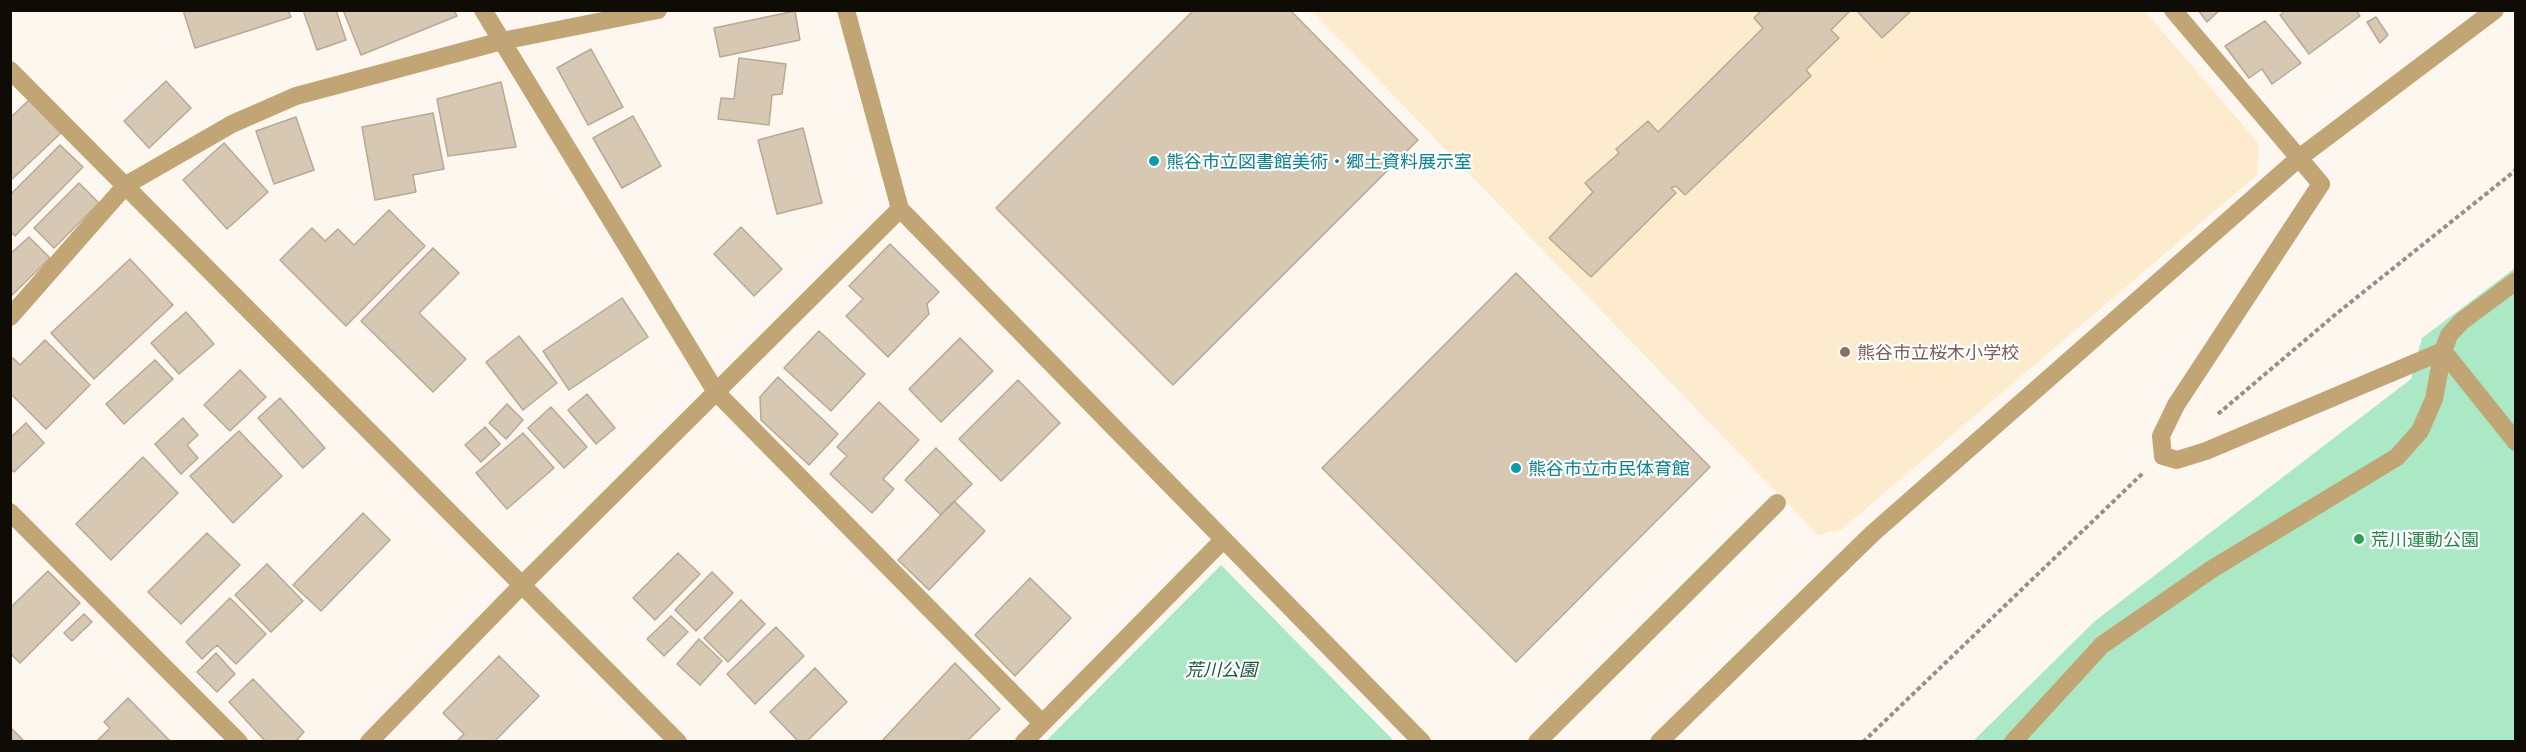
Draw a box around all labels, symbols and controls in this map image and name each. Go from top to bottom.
place label: 熊谷市立図書館美術・郷土資料展示室 [1166,150,1472,172]
marker: 熊谷市立図書館美術・郷土資料展示室 [1147,154,1161,168]
place label: 熊谷市立桜木小学校 [1857,341,2019,363]
marker: 熊谷市立桜木小学校 [1838,345,1852,359]
place label: 熊谷市立市民体育館 [1528,457,1690,479]
marker: 熊谷市立市民体育館 [1509,461,1523,475]
place label: 荒川運動公園 [2371,528,2479,550]
marker: 荒川運動公園 [2352,532,2366,546]
park label: 荒川公園 [1185,658,1257,680]

